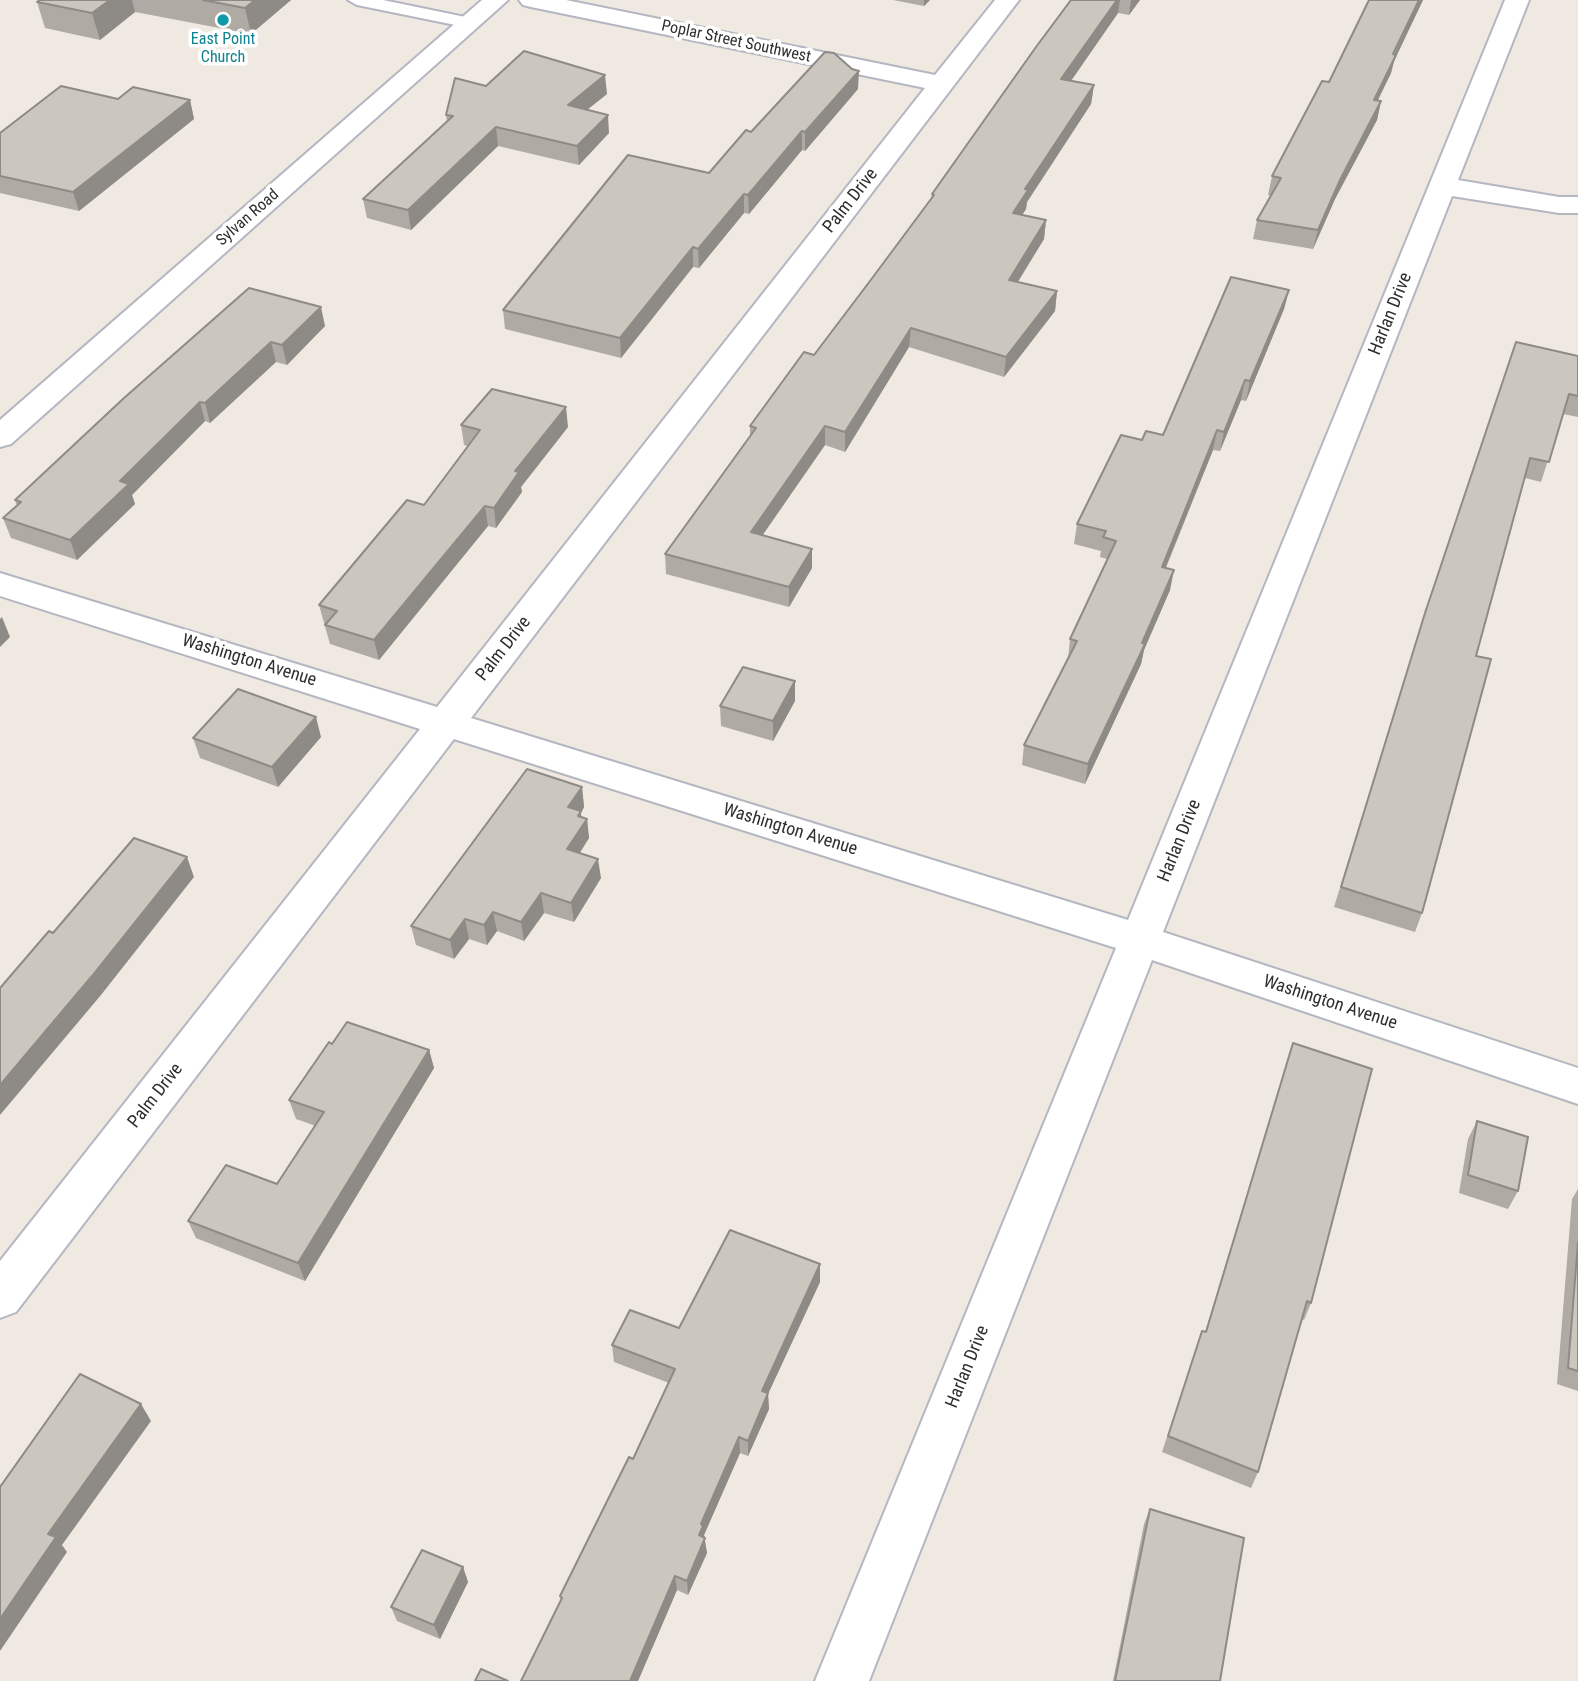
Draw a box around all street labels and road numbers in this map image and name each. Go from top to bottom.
street label: Poplar Street Southwest [660,17,812,67]
street label: Palm Drive [819,164,883,238]
street label: Sylvan Road [213,186,283,250]
street label: Harlan Drive [1365,270,1417,358]
street label: Palm Drive [472,612,536,686]
street label: Washington Avenue [179,630,319,692]
street label: Harlan Drive [1154,797,1206,885]
street label: Washington Avenue [720,799,860,861]
street label: Washington Avenue [1260,971,1400,1035]
street label: Palm Drive [124,1059,188,1133]
street label: Harlan Drive [942,1323,994,1411]

